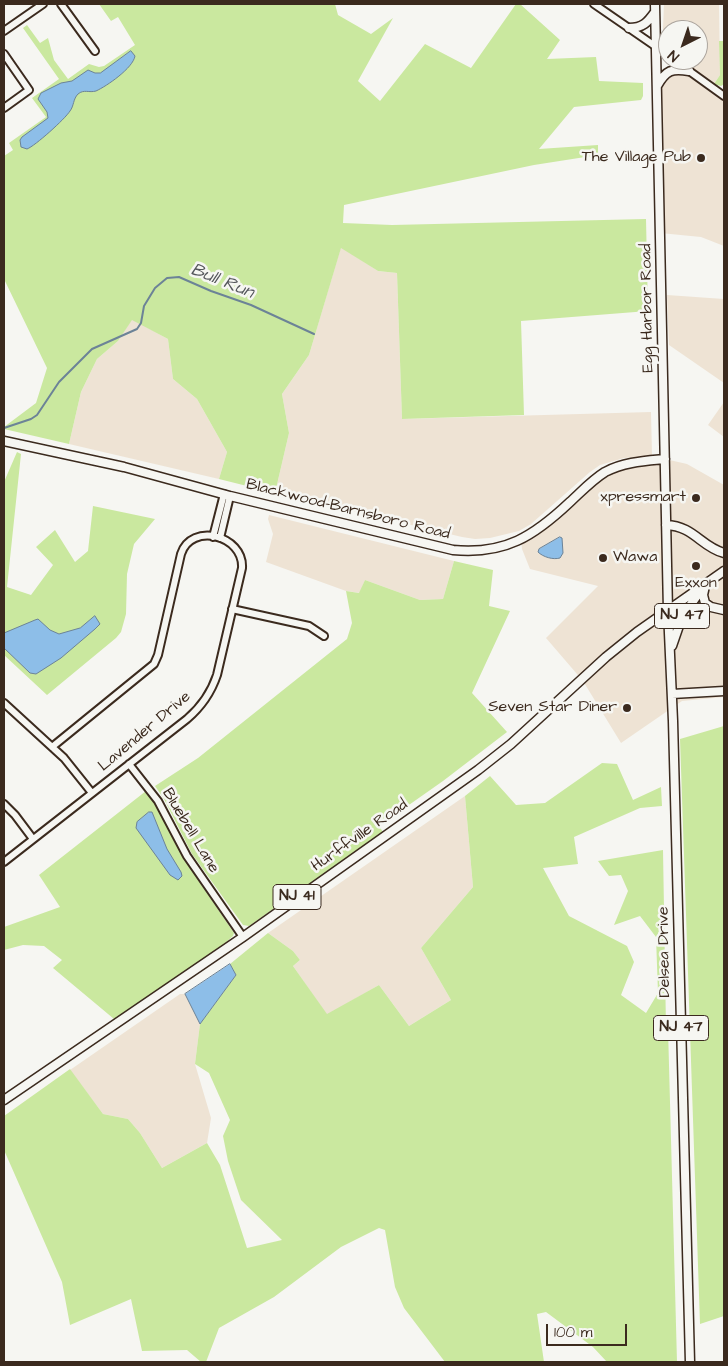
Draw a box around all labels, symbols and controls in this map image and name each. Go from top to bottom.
north arrow [658,20,708,70]
text: N [664,45,684,66]
place label: The Village Pub [582,148,691,168]
marker: The Village Pub [695,152,707,164]
street label: Egg Harbor Road [637,243,659,373]
water label: Bull Run [187,260,257,304]
street label: Blackwood-Barnsboro Road [244,475,452,545]
place label: xpressmart [600,488,686,508]
marker: xpressmart [690,492,702,504]
place label: Wawa [613,548,657,568]
marker: Wawa [597,552,609,564]
marker: Exxon [690,560,702,572]
place label: Exxon [675,574,717,594]
road number: NJ 47 [654,604,710,628]
street label: Lavender Drive [95,688,195,776]
place label: Seven Star Diner [488,698,617,718]
marker: Seven Star Diner [621,702,633,714]
street label: Bluebell Lane [157,785,223,877]
street label: Hurffville Road [308,796,412,876]
road number: NJ 41 [273,884,321,910]
street label: Delsea Drive [655,906,675,998]
road number: NJ 47 [654,1016,708,1040]
scale bar [548,1314,629,1346]
text: 100 m [554,1322,593,1343]

